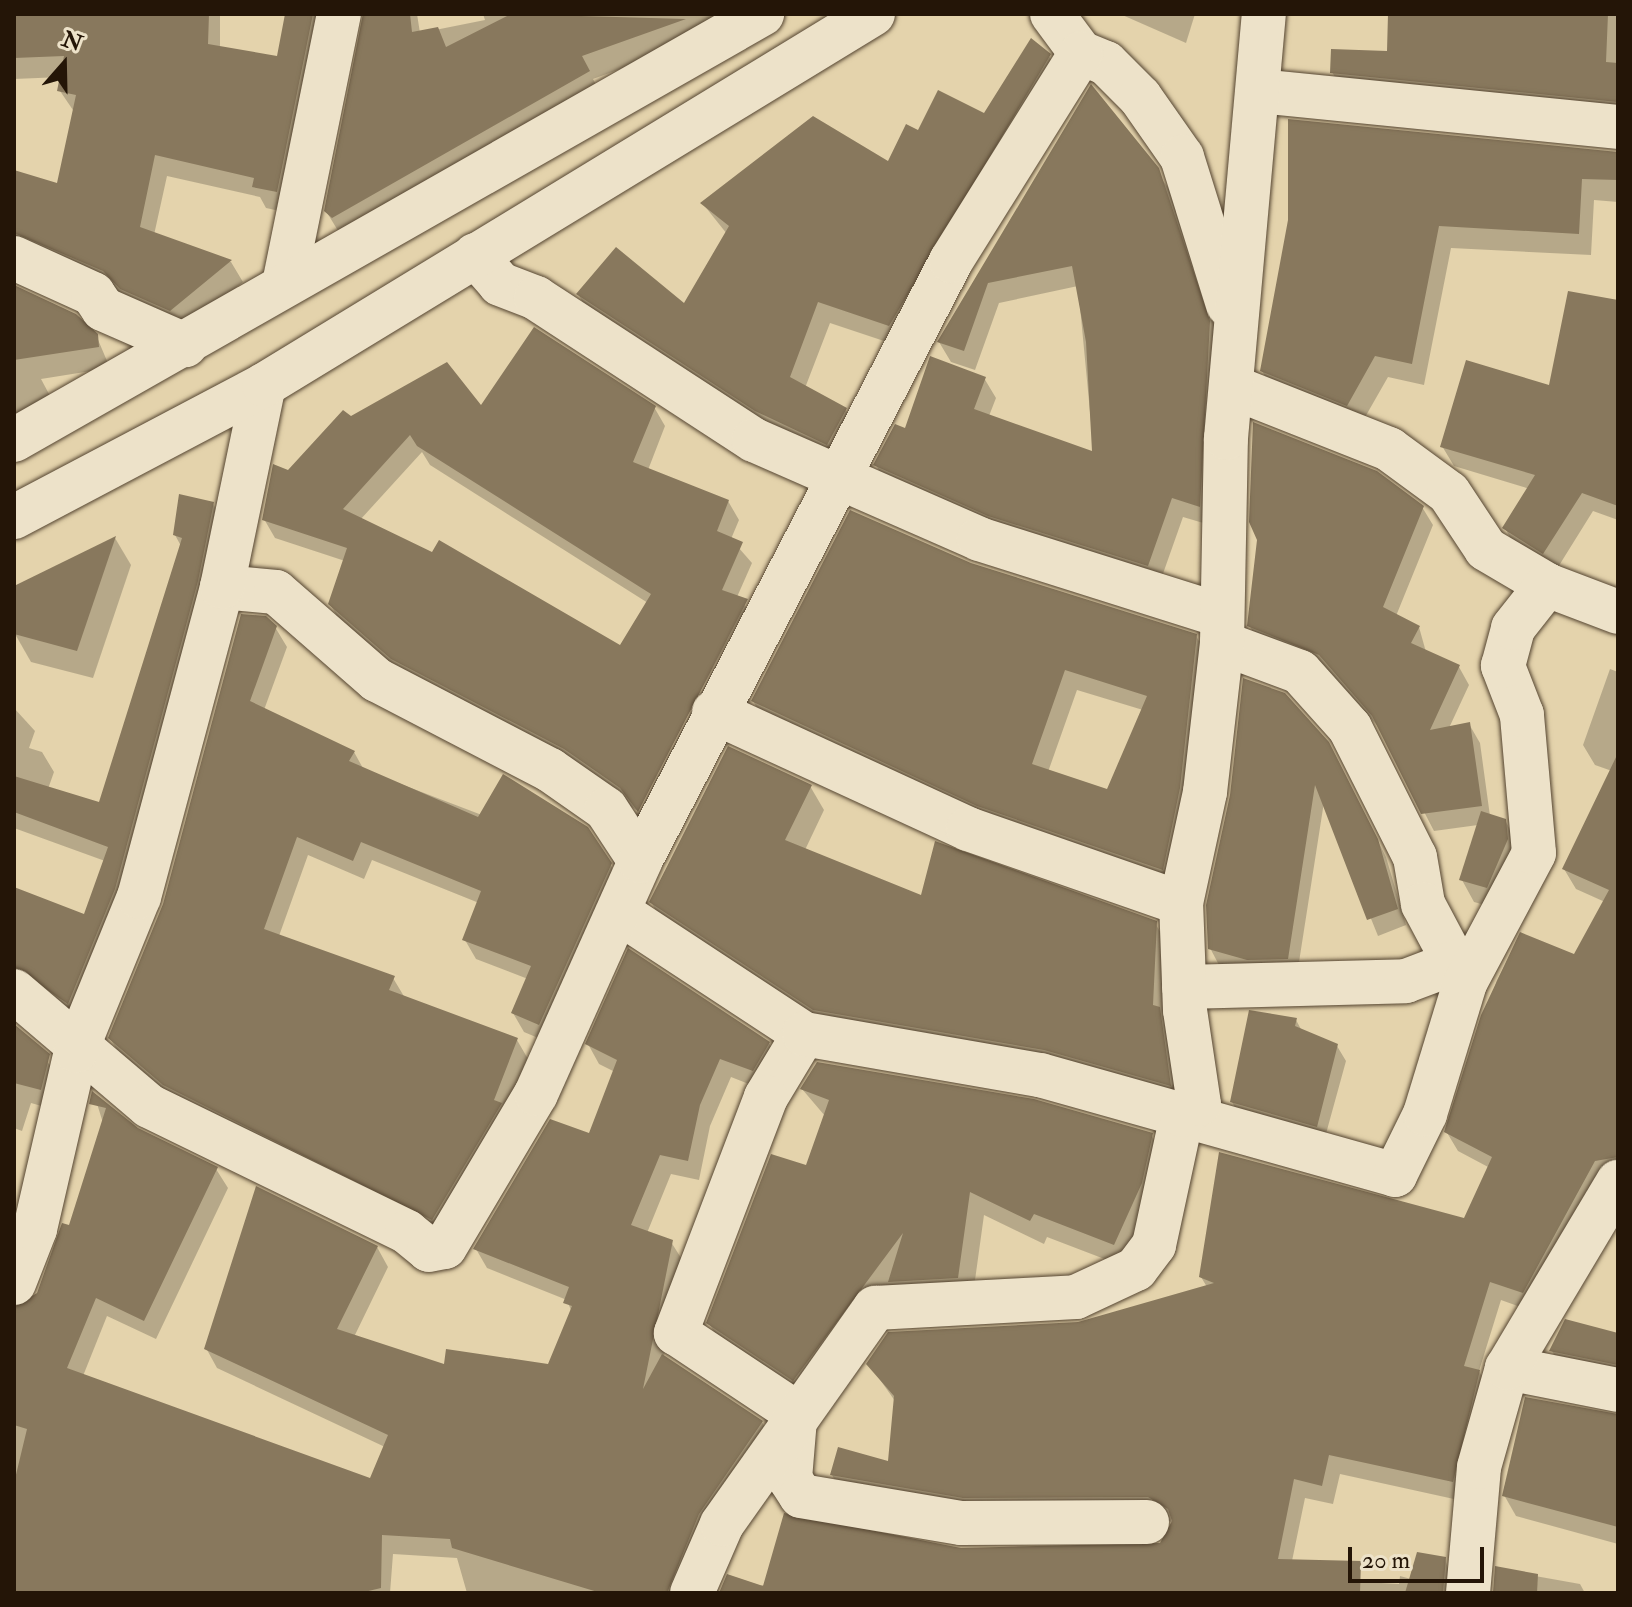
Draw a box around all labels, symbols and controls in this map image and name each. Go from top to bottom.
north arrow [24,24,104,104]
text: N [58,25,86,58]
scale bar [1352,1531,1488,1581]
text: 20 m [1362,1545,1410,1576]

